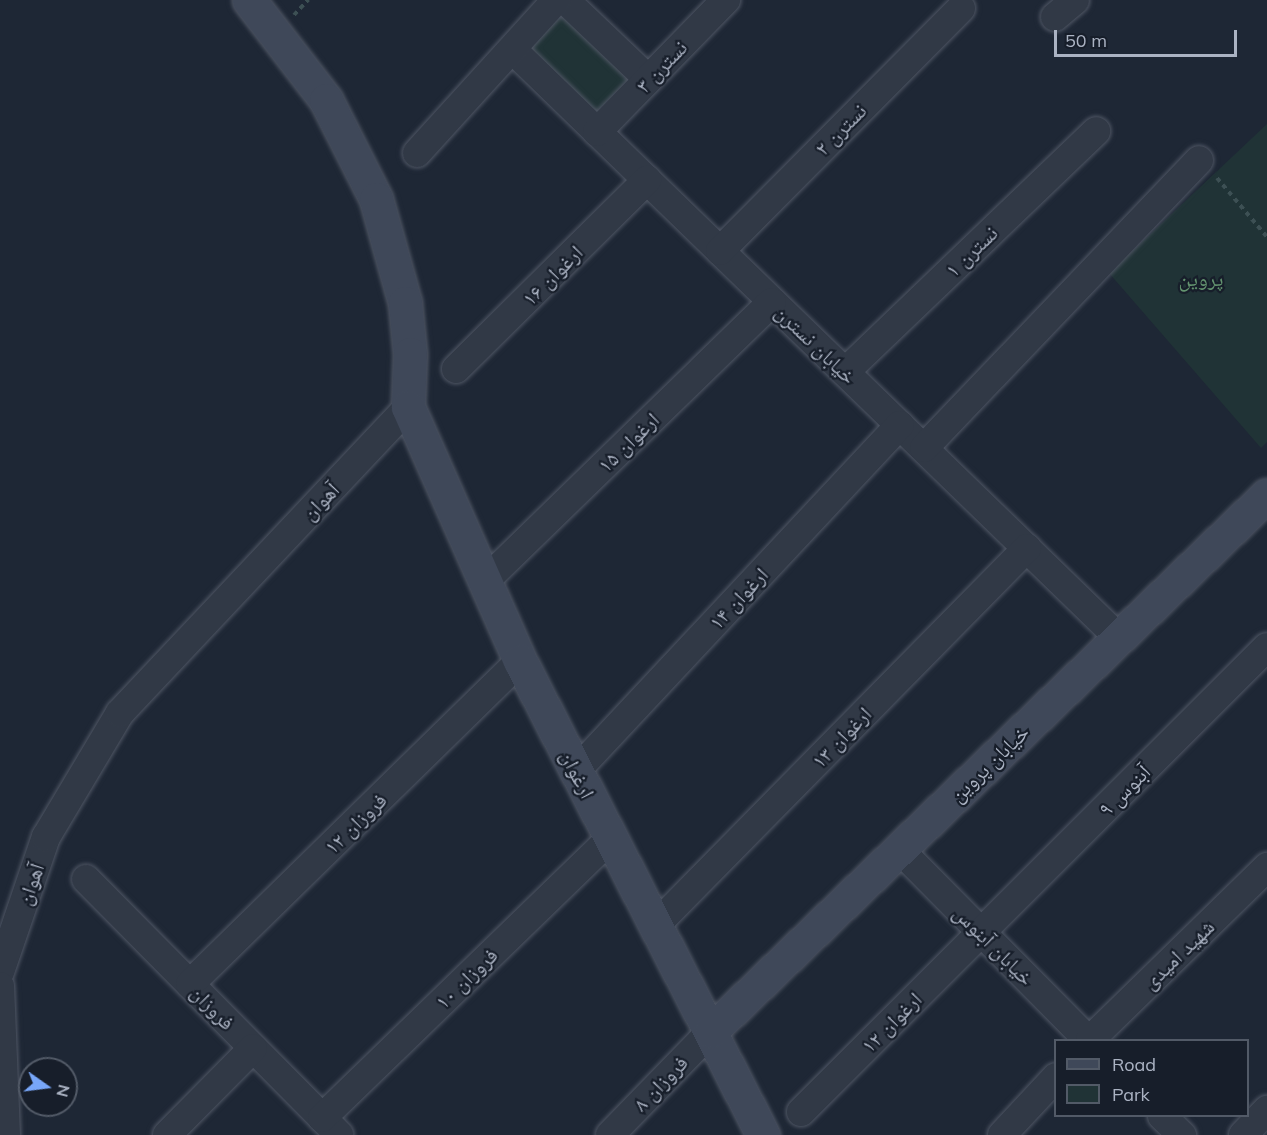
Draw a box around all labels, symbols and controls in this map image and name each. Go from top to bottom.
scale bar [1057,18,1240,56]
text: 50 m [1065,29,1107,52]
street label: نسترن ۳ [630,35,692,97]
street label: نسترن ۲ [809,98,871,160]
street label: نسترن ۱ [940,220,1002,282]
street label: ارغوان ۱۶ [517,240,587,310]
park label: پروین [1178,265,1224,291]
street label: خیابان نسترن [770,299,862,389]
street label: ارغوان ۱۵ [592,407,664,477]
street label: آهوان [296,477,344,525]
street label: ارغوان ۱۴ [703,562,773,634]
street label: ارغوان ۱۳ [806,701,876,773]
street label: خیابان پروین [944,719,1034,807]
street label: ارغوان [555,746,601,802]
street label: آبنوس ۹ [1093,759,1155,821]
street label: فروزان ۱۲ [319,787,391,859]
street label: آهوان [11,860,49,908]
street label: خیابان آبنوس [949,900,1039,990]
street label: شهید امیدی [1137,914,1219,994]
street label: فروزان ۱۰ [430,942,502,1014]
street label: فروزان [186,979,240,1035]
street label: ارغوان ۱۲ [856,987,926,1057]
legend [1054,1039,1249,1117]
street label: فروزان ۸ [628,1050,692,1116]
text: Road [1112,1053,1156,1076]
north arrow [18,1057,78,1117]
text: N [52,1083,75,1099]
text: Park [1112,1083,1150,1106]

